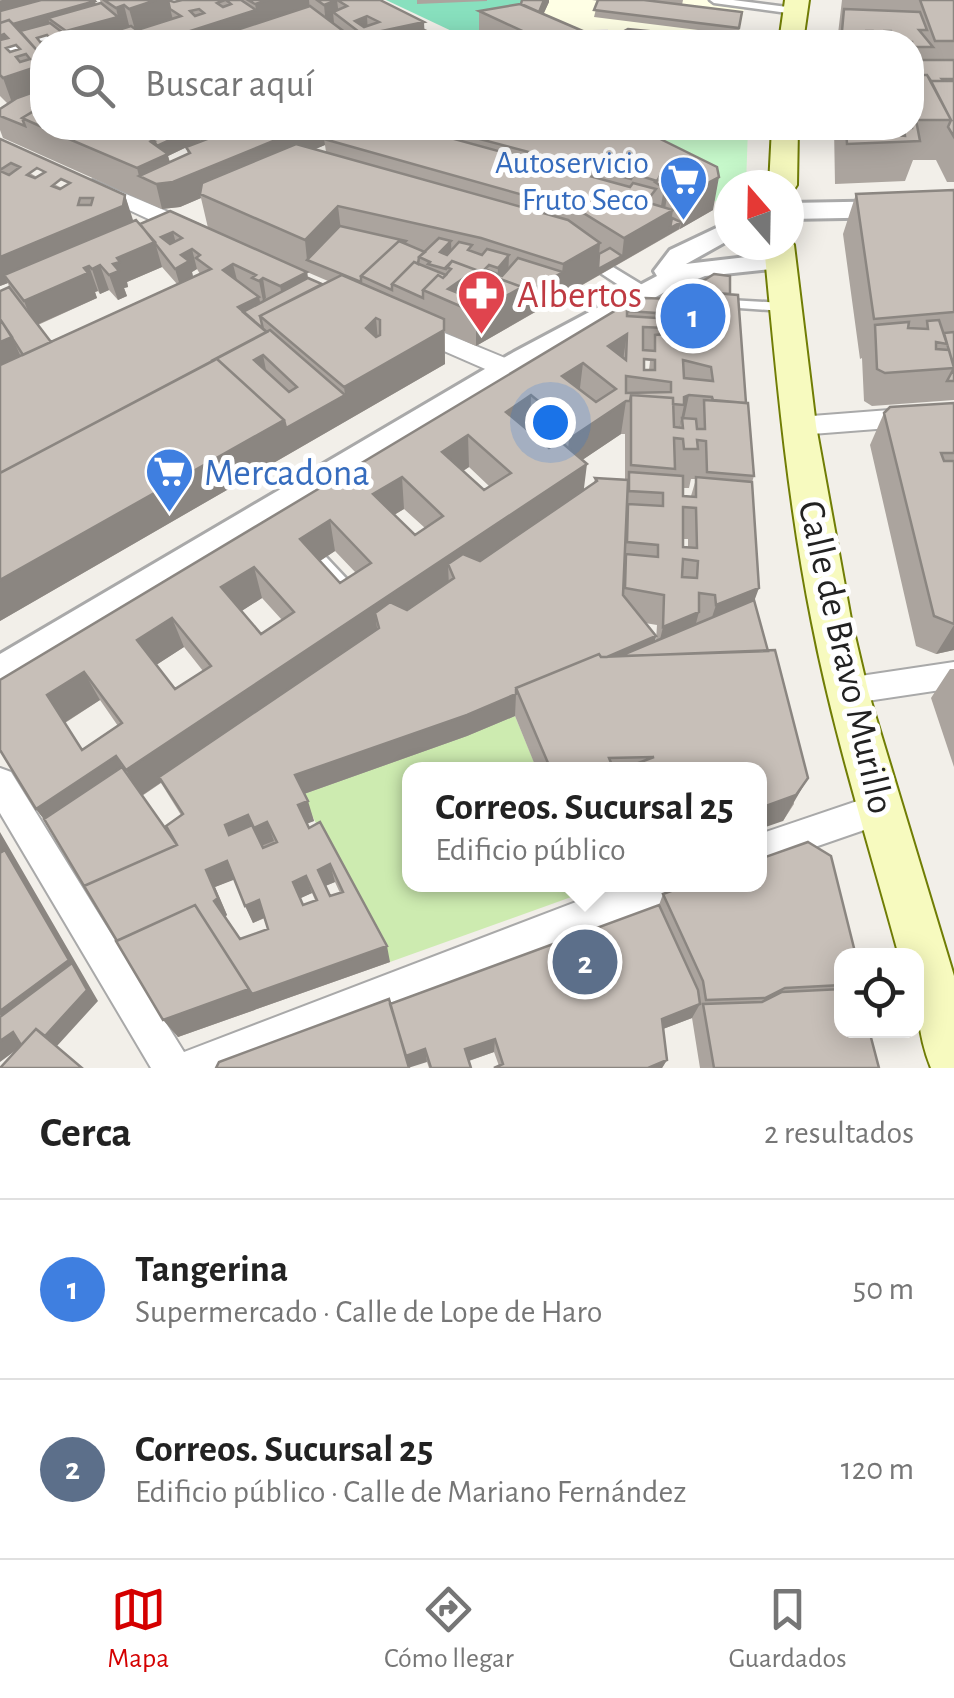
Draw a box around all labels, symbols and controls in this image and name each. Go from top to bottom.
search box [30,30,924,140]
icon: search [65,58,120,113]
text: Buscar aquí [145,66,314,104]
place label: Autoservicio Fruto Seco [495,147,649,216]
supermarket icon: Autoservicio Fruto Seco [658,154,710,222]
north arrow [714,170,804,260]
pharmacy icon: Albertos [456,268,508,336]
place label: Albertos [517,277,642,315]
pin: 1 [660,278,726,354]
your location [525,397,576,448]
supermarket icon: Mercadona [143,446,195,514]
place label: Mercadona [204,455,370,493]
street label: Calle de Bravo Murillo [791,497,900,818]
popup [402,762,767,892]
text: Correos. Sucursal 25 [435,789,734,827]
text: Edificio público [435,834,626,866]
pin: 2 [552,924,618,1000]
map controls [834,948,924,1038]
button: locate [834,948,924,1038]
text: Cerca [40,1112,131,1154]
text: 2 resultados [764,1117,914,1149]
text: Tangerina [135,1251,288,1289]
text: 1 [67,1273,78,1305]
text: 50 m [853,1273,914,1305]
text: Supermercado · Calle de Lope de Haro [135,1296,603,1328]
text: Correos. Sucursal 25 [135,1431,433,1469]
text: 2 [65,1453,80,1485]
text: 120 m [841,1453,914,1485]
text: Edificio público · Calle de Mariano Fernández [135,1476,687,1508]
tab: Mapa [107,1582,169,1676]
tab: Cómo llegar [384,1582,514,1676]
tab: Guardados [728,1582,847,1676]

